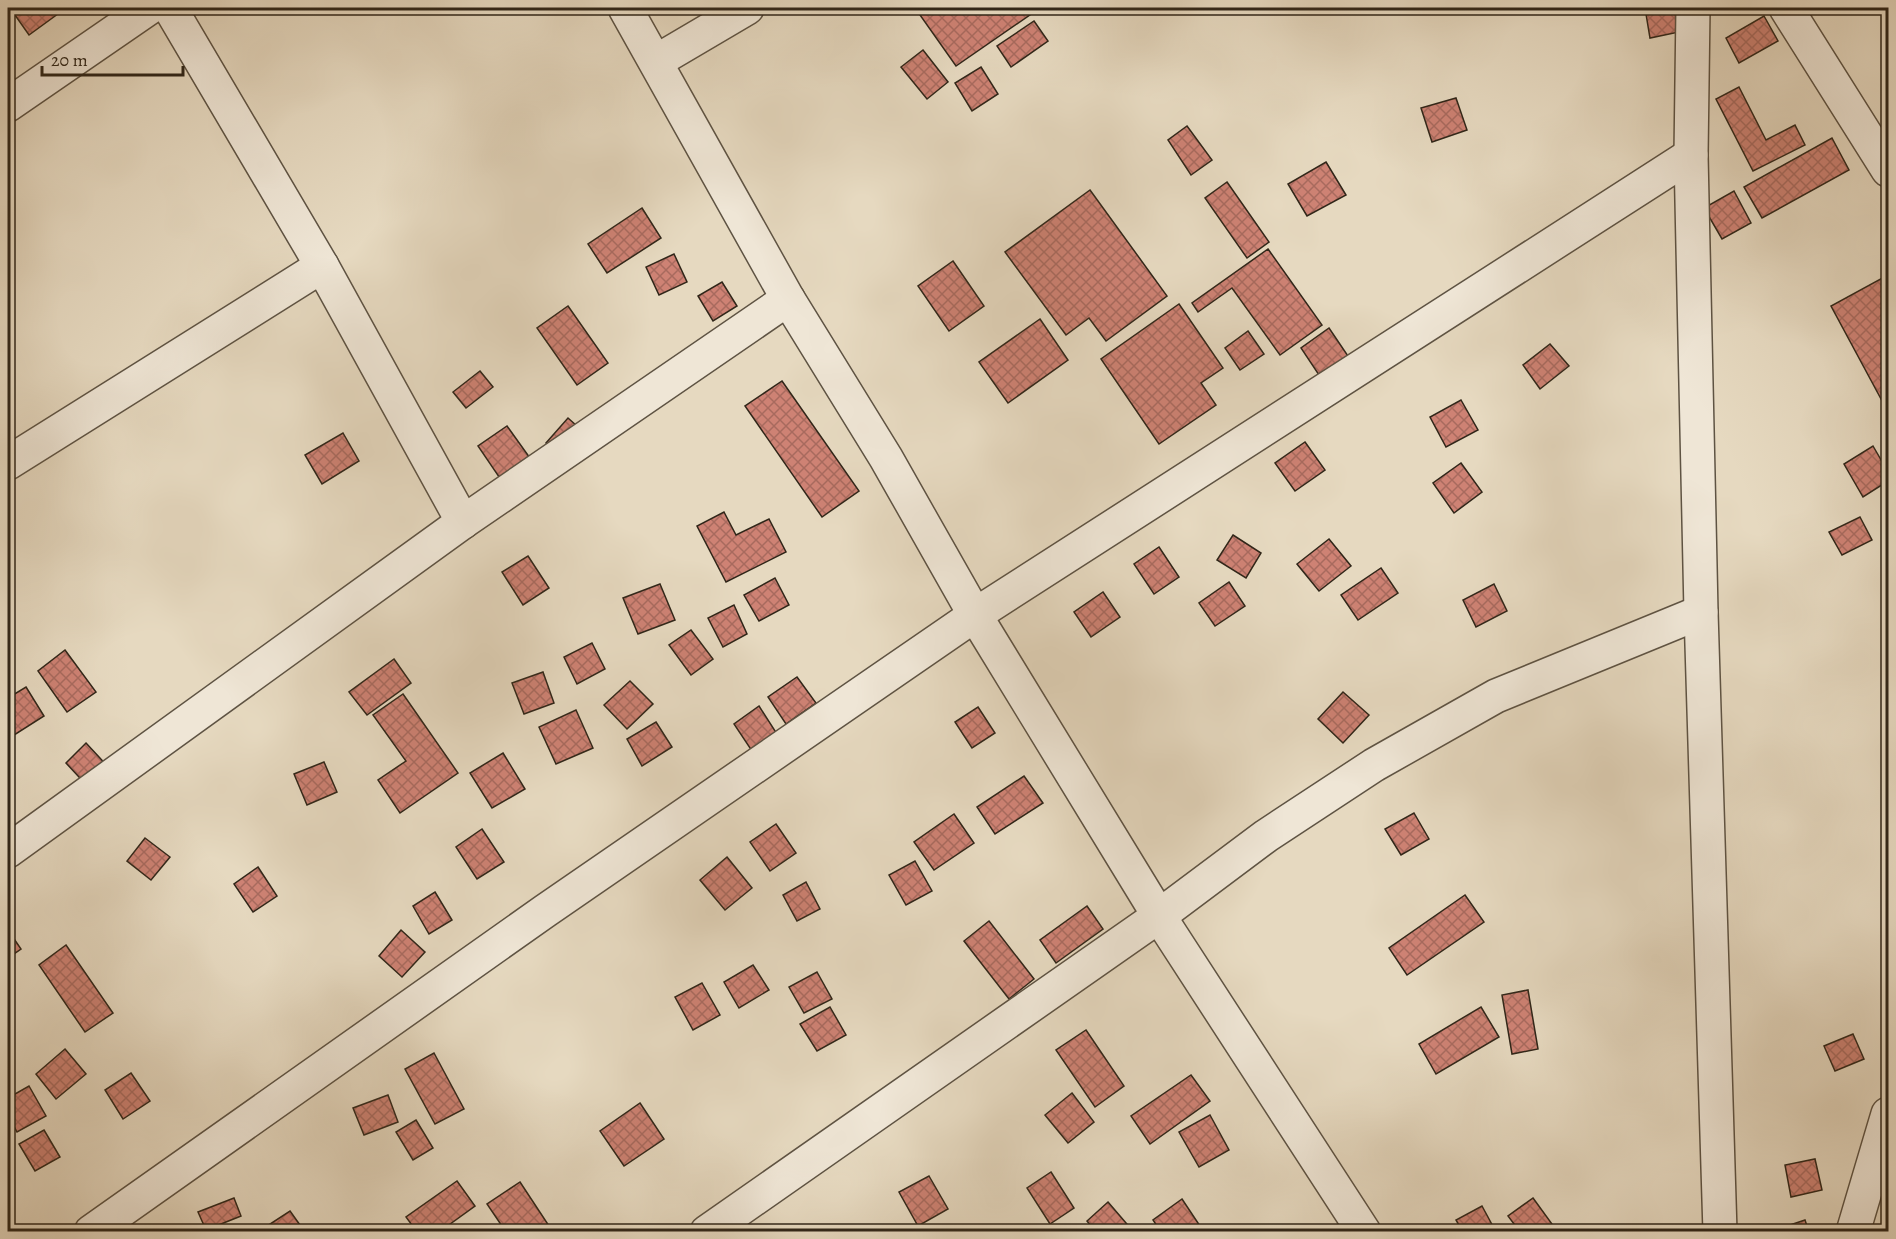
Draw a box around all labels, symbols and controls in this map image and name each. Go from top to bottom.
scale bar [42,39,183,77]
text: 20 m [51,48,88,72]

